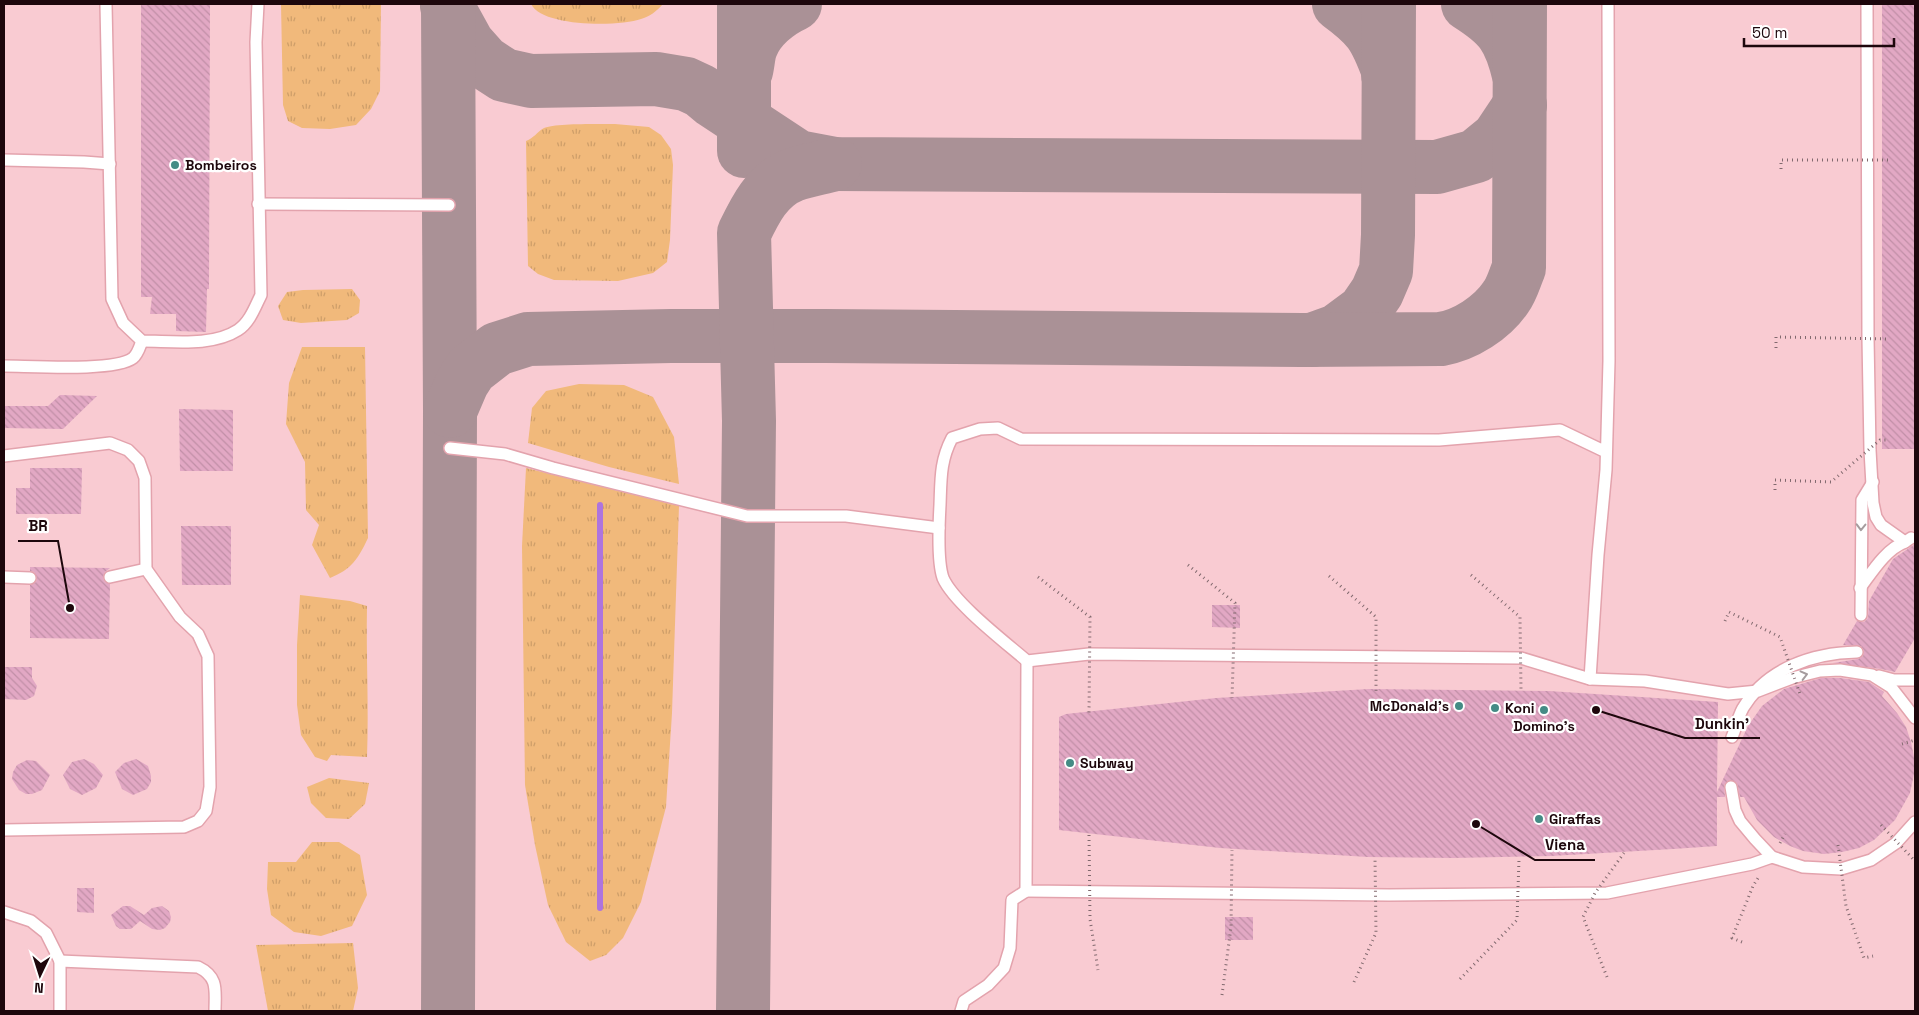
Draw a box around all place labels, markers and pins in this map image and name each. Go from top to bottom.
place label: Bombeiros [185,156,257,174]
marker: Bombeiros [169,159,181,171]
callout: BR [18,511,58,541]
place label: McDonald's [1370,697,1449,715]
place label: Koni [1505,699,1534,717]
marker: McDonald's [1453,700,1465,712]
marker: Koni [1489,702,1501,714]
marker: Domino's [1538,704,1550,716]
callout: Dunkin' [1685,708,1760,738]
place label: Domino's [1513,717,1575,735]
place label: Subway [1080,754,1134,772]
marker: Subway [1064,757,1076,769]
place label: Giraffas [1549,810,1601,828]
marker: Giraffas [1533,813,1545,825]
callout: Viena [1535,830,1595,860]

